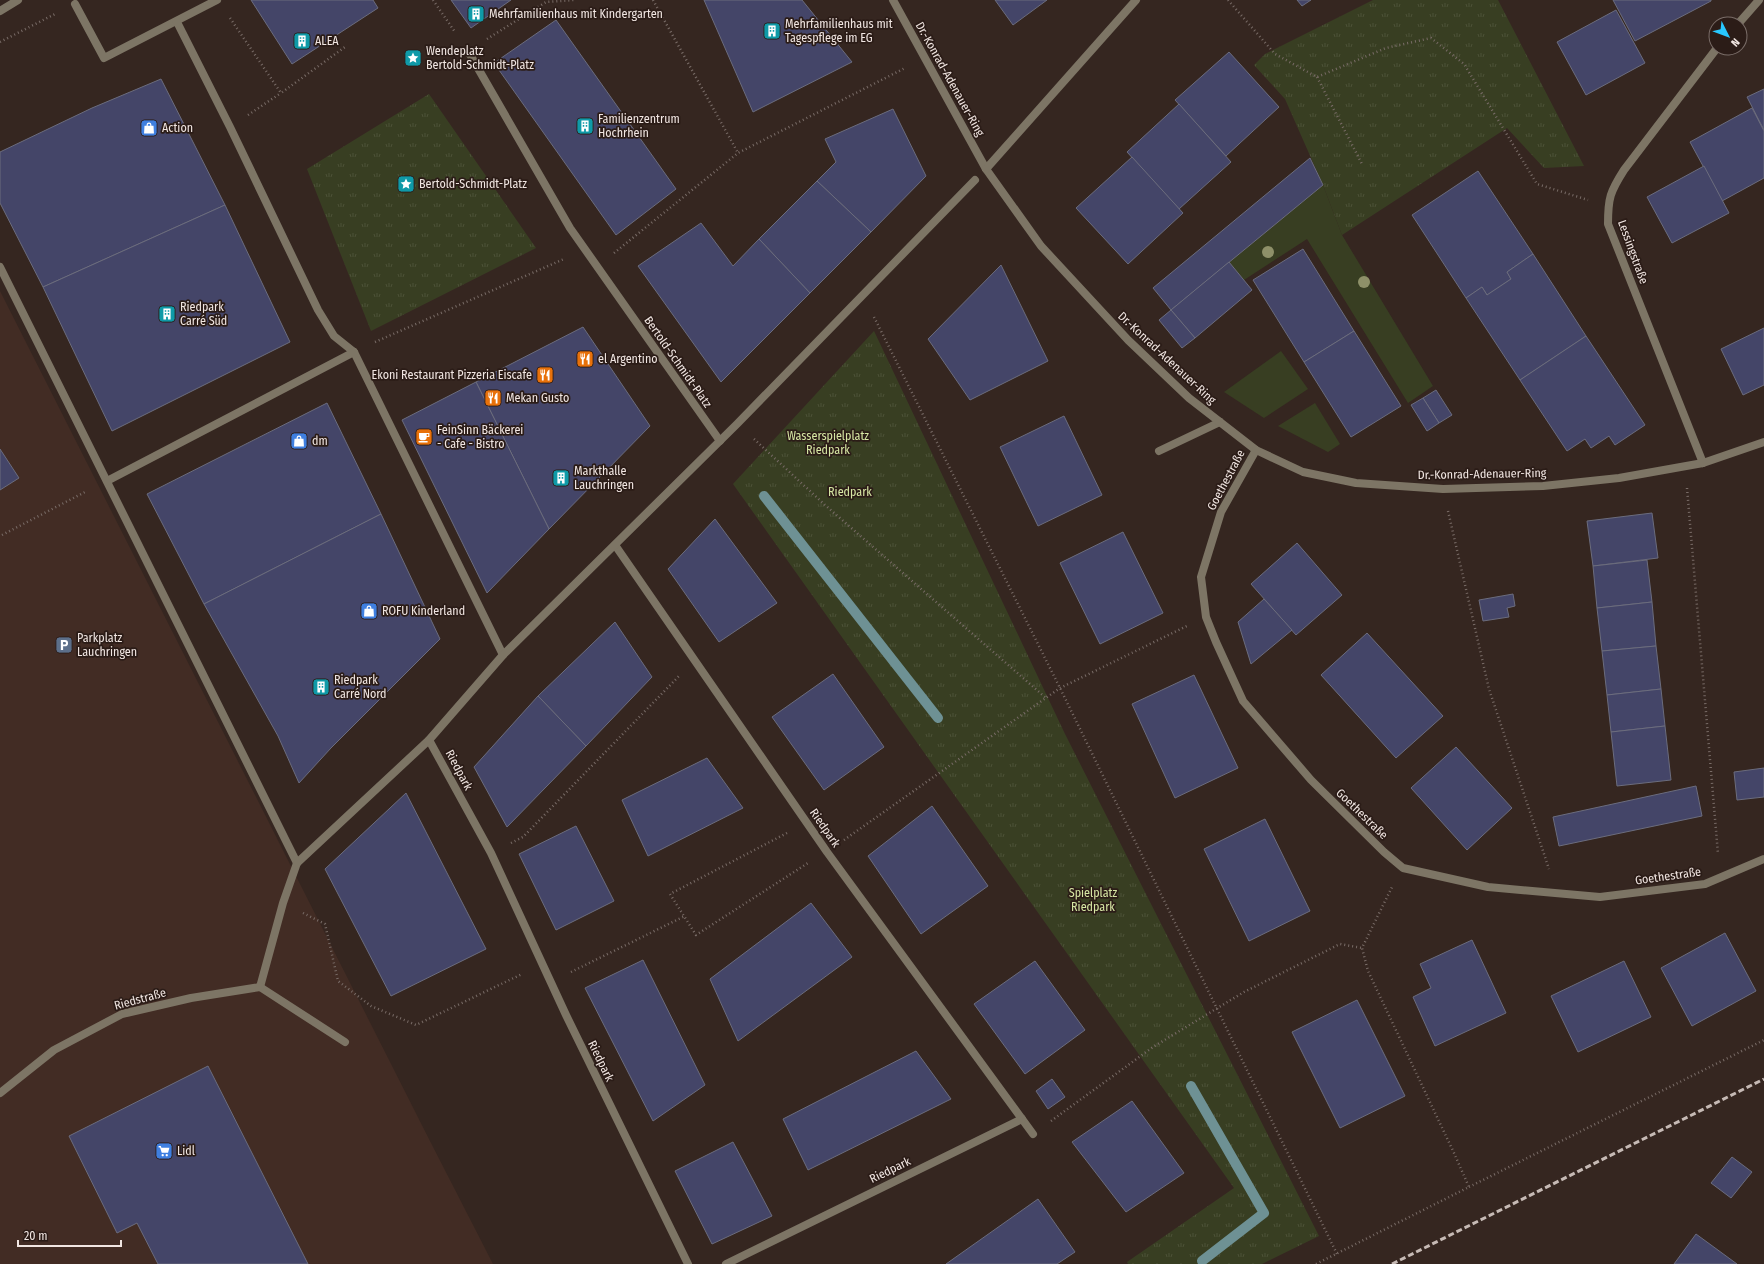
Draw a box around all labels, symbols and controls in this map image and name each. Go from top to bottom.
building icon: Mehrfamilienhaus mit Kindergarten [466,4,486,24]
place label: Mehrfamilienhaus mit Kindergarten [489,7,663,21]
north arrow [1708,16,1748,56]
place label: Mehrfamilienhaus mit Tagespflege im EG [785,17,893,45]
street label: Dr.-Konrad-Adenauer-Ring [913,19,987,139]
building icon: Mehrfamilienhaus mit Tagespflege im EG [762,21,782,41]
building icon: ALEA [292,31,312,51]
place label: ALEA [315,34,339,48]
text: N [1728,36,1742,49]
place label: Wendeplatz Bertold-Schmidt-Platz [426,44,534,72]
place icon: Wendeplatz Bertold-Schmidt-Platz [403,48,423,68]
place label: Familienzentrum Hochrhein [598,112,680,140]
building icon: Familienzentrum Hochrhein [575,116,595,136]
shop icon: Action [139,118,159,138]
place label: Action [162,121,193,135]
place icon: Bertold-Schmidt-Platz [396,174,416,194]
place label: Bertold-Schmidt-Platz [419,177,527,191]
street label: Lessingstraße [1615,218,1651,286]
place label: Riedpark Carré Süd [180,300,227,328]
building icon: Riedpark Carré Süd [157,304,177,324]
street label: Dr.-Konrad-Adenauer-Ring [1115,309,1219,407]
street label: Bertold-Schmidt-Platz [641,314,715,410]
restaurant icon: el Argentino [575,349,595,369]
place label: el Argentino [598,352,658,366]
restaurant icon: Ekoni Restaurant Pizzeria Eiscafe [535,365,555,385]
place label: Ekoni Restaurant Pizzeria Eiscafe [372,368,532,382]
restaurant icon: Mekan Gusto [483,388,503,408]
place label: Mekan Gusto [506,391,569,405]
place label: FeinSinn Bäckerei - Cafe - Bistro [437,423,523,451]
cafe icon: FeinSinn Bäckerei - Cafe - Bistro [414,427,434,447]
park label: Wasserspielplatz Riedpark [787,429,869,457]
shop icon: dm [289,431,309,451]
place label: dm [312,434,328,448]
street label: Goethestraße [1204,447,1248,513]
place label: Markthalle Lauchringen [574,464,634,492]
street label: Dr.-Konrad-Adenauer-Ring [1418,466,1547,482]
building icon: Markthalle Lauchringen [551,468,571,488]
park label: Riedpark [828,485,872,499]
shop icon: ROFU Kinderland [359,601,379,621]
place label: ROFU Kinderland [382,604,465,618]
place label: Parkplatz Lauchringen [77,631,137,659]
parking icon: Parkplatz Lauchringen [54,635,74,655]
place label: Riedpark Carré Nord [334,673,387,701]
building icon: Riedpark Carré Nord [311,677,331,697]
street label: Riedpark [443,747,476,793]
street label: Goethestraße [1333,786,1391,842]
street label: Riedpark [807,806,844,850]
street label: Goethestraße [1634,864,1702,888]
park label: Spielplatz Riedpark [1069,886,1118,914]
street label: Riedstraße [113,985,167,1013]
street label: Riedpark [585,1038,617,1084]
supermarket icon: Lidl [154,1141,174,1161]
place label: Lidl [177,1144,195,1158]
street label: Riedpark [867,1154,913,1186]
scale bar [18,1222,121,1248]
text: 20 m [24,1229,48,1243]

